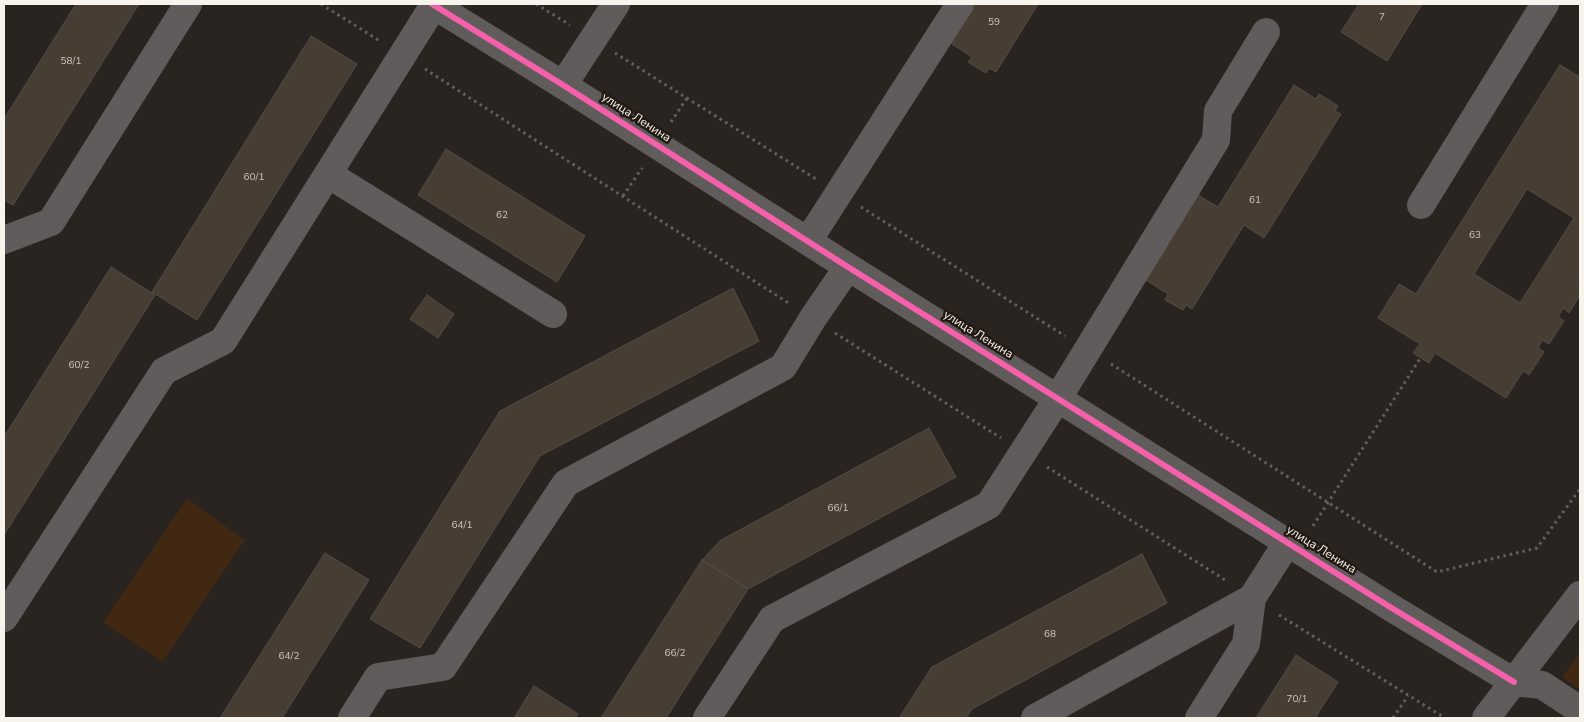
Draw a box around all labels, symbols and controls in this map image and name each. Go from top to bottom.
house number: 7 [1379,12,1385,24]
house number: 59 [988,17,1000,29]
house number: 58/1 [61,56,81,68]
street label: улица Ленина [599,90,673,146]
house number: 60/1 [244,172,264,184]
house number: 61 [1249,195,1261,207]
house number: 62 [496,210,508,222]
house number: 63 [1469,230,1481,242]
street label: улица Ленина [940,308,1016,362]
house number: 60/2 [69,360,89,372]
house number: 66/1 [828,503,848,515]
house number: 64/1 [452,520,472,532]
street label: улица Ленина [1283,523,1359,577]
house number: 68 [1044,629,1056,641]
house number: 66/2 [665,648,685,660]
house number: 64/2 [279,651,299,663]
house number: 70/1 [1287,694,1307,706]

